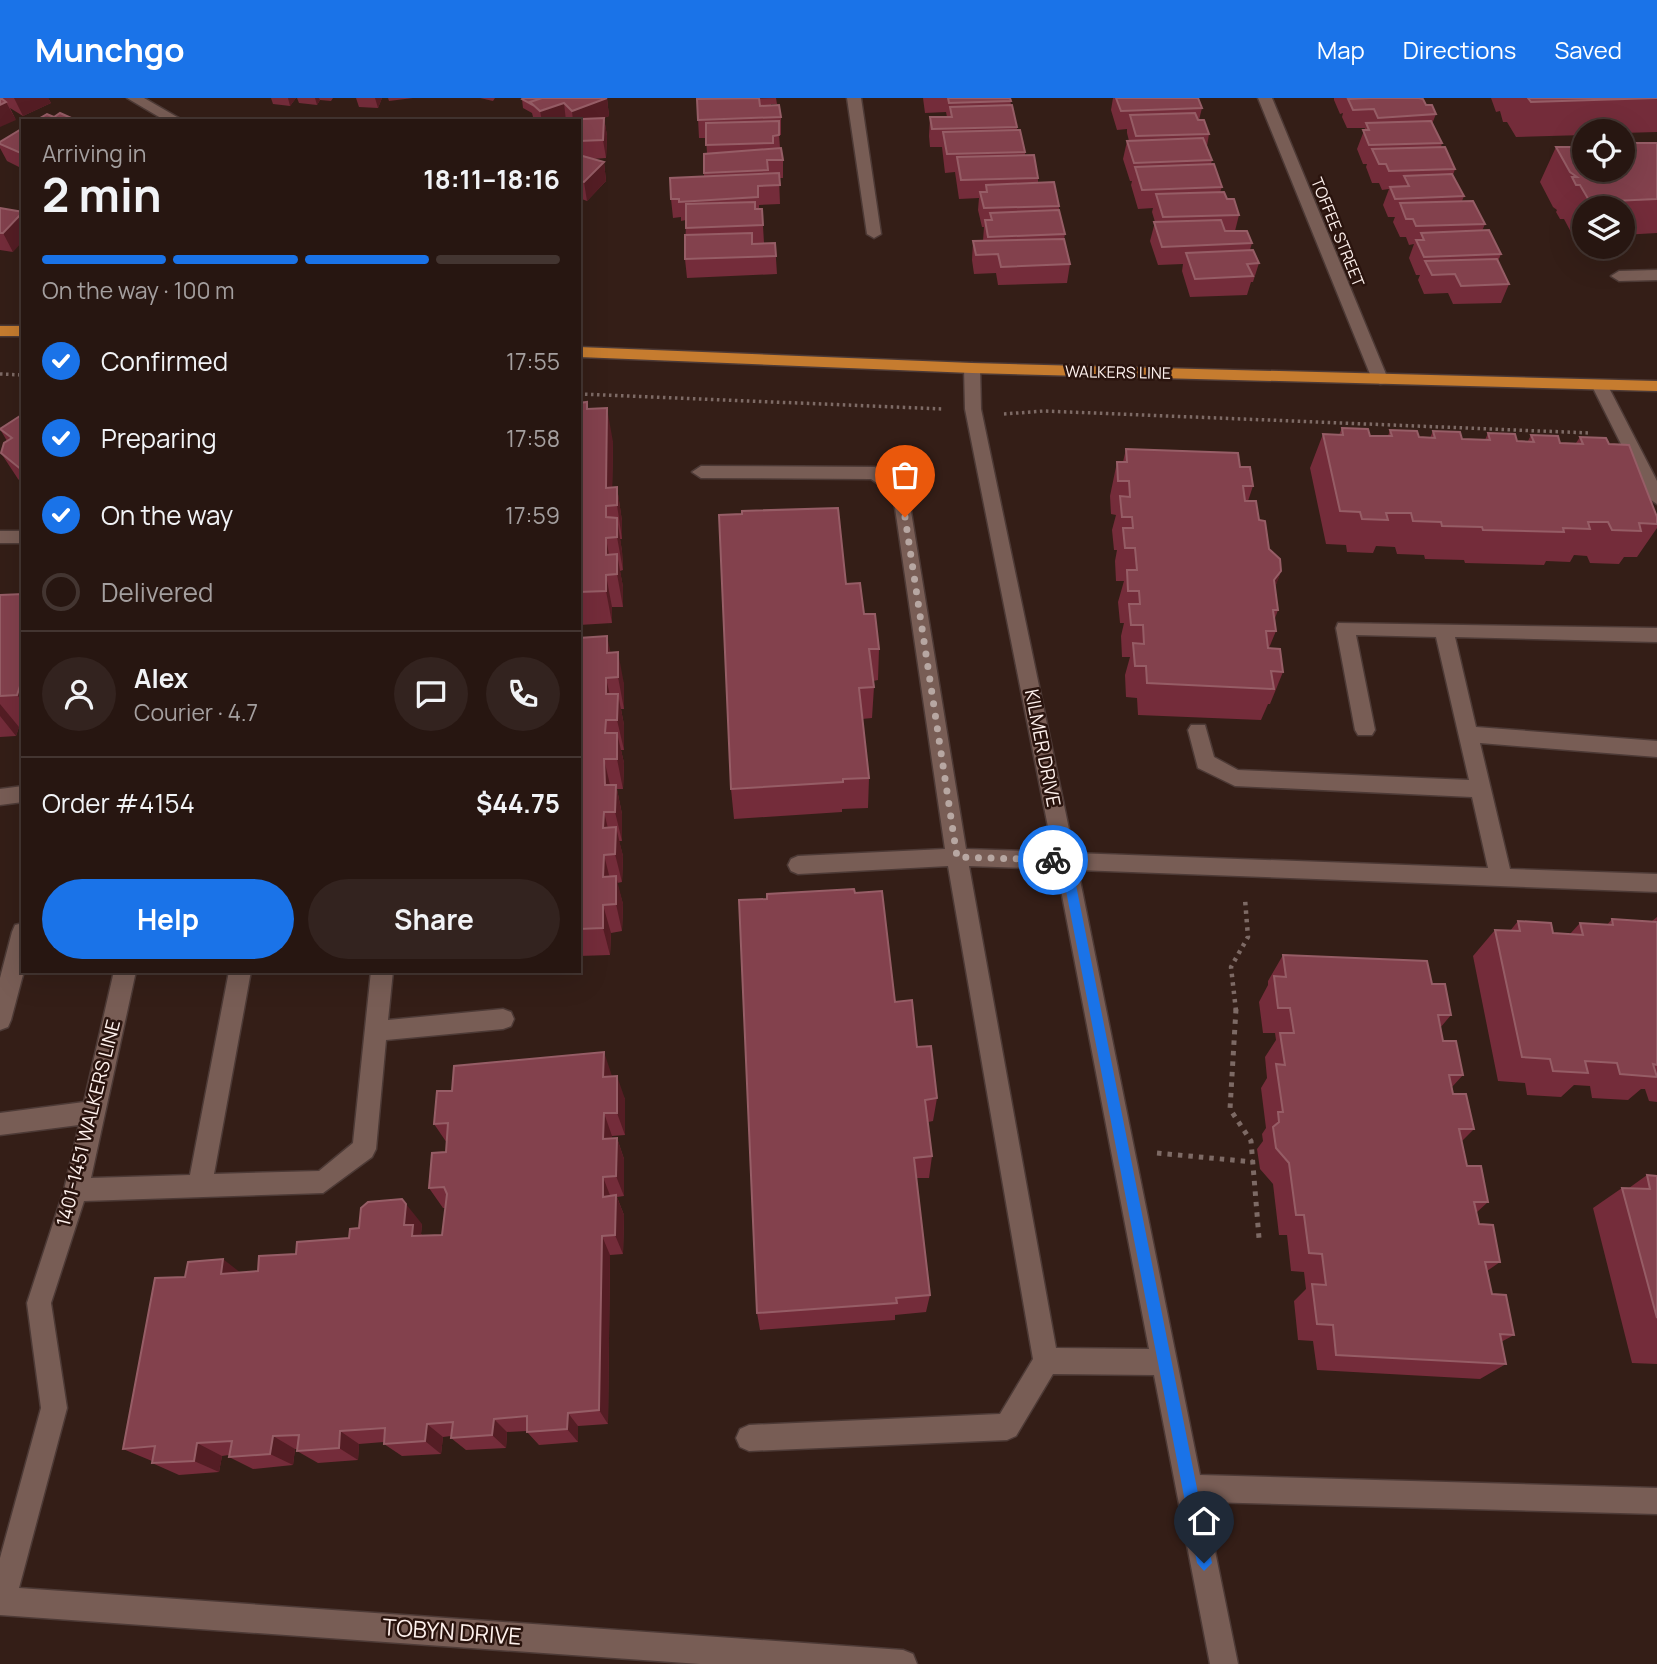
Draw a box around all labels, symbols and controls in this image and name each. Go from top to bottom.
text: Munchgo [35,27,185,72]
text: Map [1317,33,1365,66]
text: Directions [1403,33,1516,66]
text: Saved [1554,33,1622,66]
map controls [1572,119,1635,259]
button: locate [1572,119,1635,182]
text: Arriving in [42,137,147,169]
text: 18:11–18:16 [423,161,560,197]
text: 2 min [42,163,162,226]
street label: TOFFEE STREET [1306,174,1370,290]
button: layers [1572,196,1635,259]
text: On the way · 100 m [42,274,235,306]
icon: check [42,342,80,380]
text: Confirmed [101,343,228,379]
text: 17:55 [506,345,560,377]
street label: WALKERS LINE [1065,360,1171,384]
icon: check [42,419,80,457]
text: Preparing [101,420,217,456]
text: 17:58 [506,422,560,454]
pin [875,445,935,517]
icon: bag [886,456,924,494]
icon: check [42,496,80,534]
text: On the way [101,497,233,533]
text: 17:59 [505,499,560,531]
text: Delivered [101,574,213,610]
button: person [42,657,116,731]
button: chat [394,657,468,731]
button: phone [486,657,560,731]
text: Alex [134,660,188,696]
street label: KILMER DRIVE [1019,687,1067,809]
text: Courier · 4.7 [134,696,258,728]
text: Order #4154 [42,785,195,821]
text: $44.75 [476,785,560,821]
courier [1018,825,1088,895]
icon: bike [1034,841,1072,879]
button: Help [42,879,294,959]
button: Share [308,879,560,959]
street label: 1401-1451 WALKERS LINE [50,1017,126,1229]
pin [1174,1491,1234,1563]
icon: home [1185,1502,1223,1540]
street label: TOBYN DRIVE [382,1610,523,1652]

